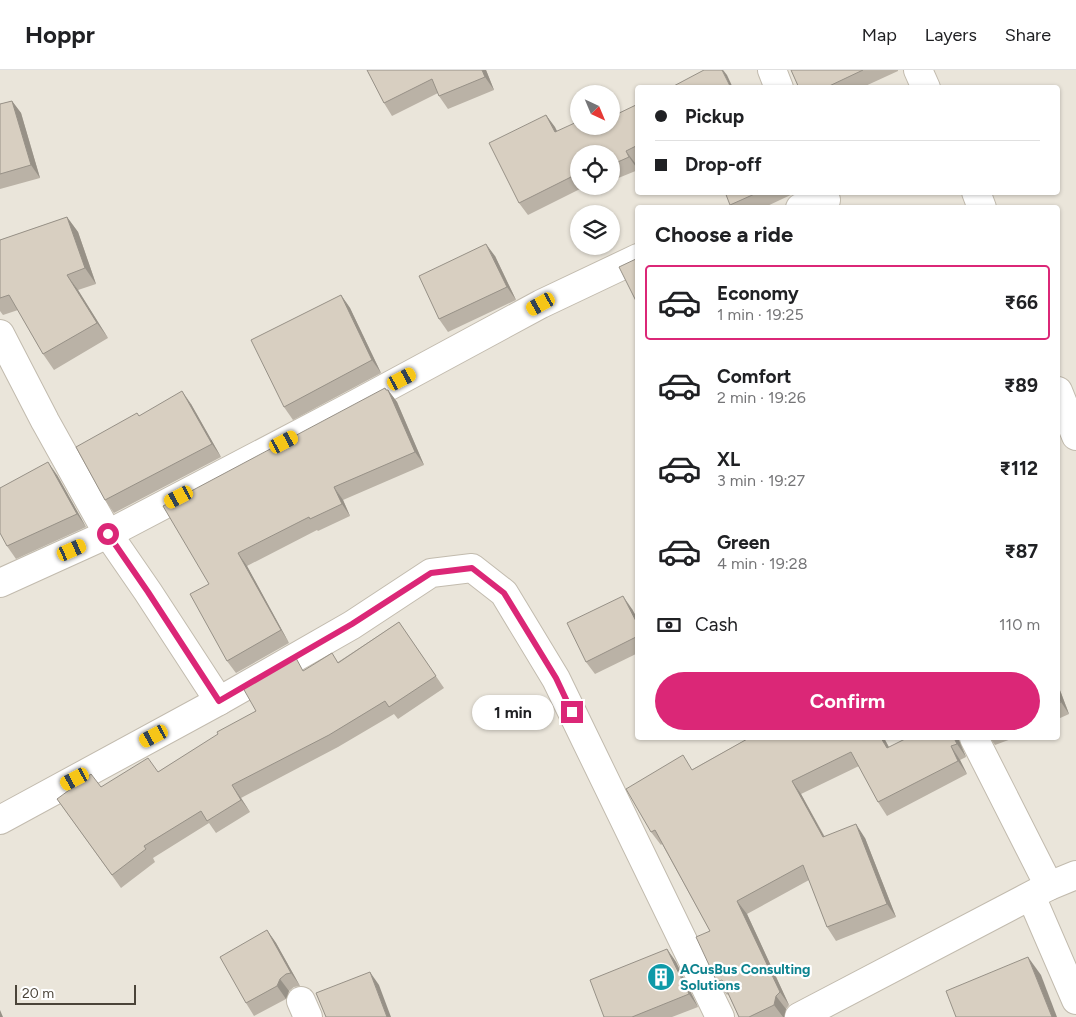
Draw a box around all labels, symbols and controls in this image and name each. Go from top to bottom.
text: Hoppr [25,20,95,49]
text: Map [862,24,897,46]
text: Layers [925,24,977,46]
text: Share [1005,24,1051,46]
north arrow [570,85,620,135]
map controls [570,85,620,255]
text: Pickup [685,105,744,128]
button: locate [570,145,620,195]
text: Drop-off [685,153,762,176]
button: layers [570,205,620,255]
text: Choose a ride [655,221,793,248]
icon: car [657,280,702,325]
text: Economy [717,282,799,305]
car [524,290,557,318]
text: ₹66 [1005,291,1038,314]
text: 1 min · 19:25 [717,305,804,324]
icon: car [657,363,702,408]
car [385,365,418,393]
text: Comfort [717,365,792,388]
text: ₹89 [1004,374,1038,397]
text: 2 min · 19:26 [717,388,806,407]
car [267,428,300,456]
icon: car [657,446,702,491]
text: XL [717,448,740,471]
text: ₹112 [1000,457,1038,480]
text: 3 min · 19:27 [717,471,805,490]
car [162,483,195,511]
route start [97,523,119,545]
icon: car [657,529,702,574]
text: Green [717,531,770,554]
car [55,537,88,563]
text: ₹87 [1004,540,1038,563]
text: 4 min · 19:28 [717,554,808,573]
icon: cash [655,611,683,639]
text: Cash [695,613,738,636]
text: 110 m [999,615,1040,634]
button: Confirm [655,672,1040,730]
callout: 1 min [472,694,554,730]
route end [561,701,583,723]
text: 1 min [494,703,532,722]
car [137,722,170,750]
car [58,765,91,793]
place label: ACusBus Consulting Solutions [680,961,810,994]
building icon: ACusBus Consulting Solutions [646,962,676,992]
scale bar [15,982,136,1005]
text: 20 m [22,985,54,1002]

